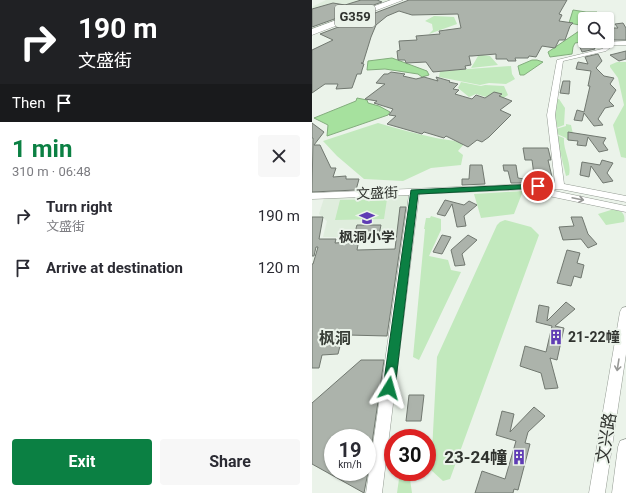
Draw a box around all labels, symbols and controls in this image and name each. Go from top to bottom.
road number: G359 [335,5,375,27]
text: 190 m [78,12,157,45]
map controls [578,12,614,48]
button: search [578,12,614,48]
icon: right [12,16,64,68]
text: 文盛街 [78,50,132,71]
icon: arrive [53,92,75,114]
text: Then [12,94,45,112]
text: 1 min [12,135,72,163]
button: close [258,135,300,177]
text: 310 m · 06:48 [12,164,91,179]
pin [521,169,555,203]
icon: arrive [527,175,549,197]
street label: 文盛街 [356,184,398,202]
one-way arrow [571,196,584,204]
text: Turn right [46,198,112,216]
icon: right [12,205,34,227]
text: 190 m [258,207,300,225]
school or university icon: 枫洞小学 [358,209,376,227]
text: 文盛街 [46,219,85,234]
place label: 枫洞小学 [339,229,395,245]
icon: arrive [12,257,34,279]
text: Arrive at destination [46,259,183,277]
text: 120 m [258,259,300,277]
building icon: 21-22幢 [547,328,565,346]
district label: 枫洞 [319,329,351,348]
place label: 21-22幢 [568,329,620,345]
one-way arrow [614,358,622,371]
position arrow [368,367,410,409]
street label: 文兴路 [592,411,620,465]
speed limit sign: 30 [384,429,436,481]
text: 19 [339,438,361,462]
button: Exit [12,439,152,485]
button: Share [160,439,300,485]
place label: 23-24幢 [444,447,507,467]
building icon: 23-24幢 [510,448,528,466]
text: km/h [338,459,362,470]

